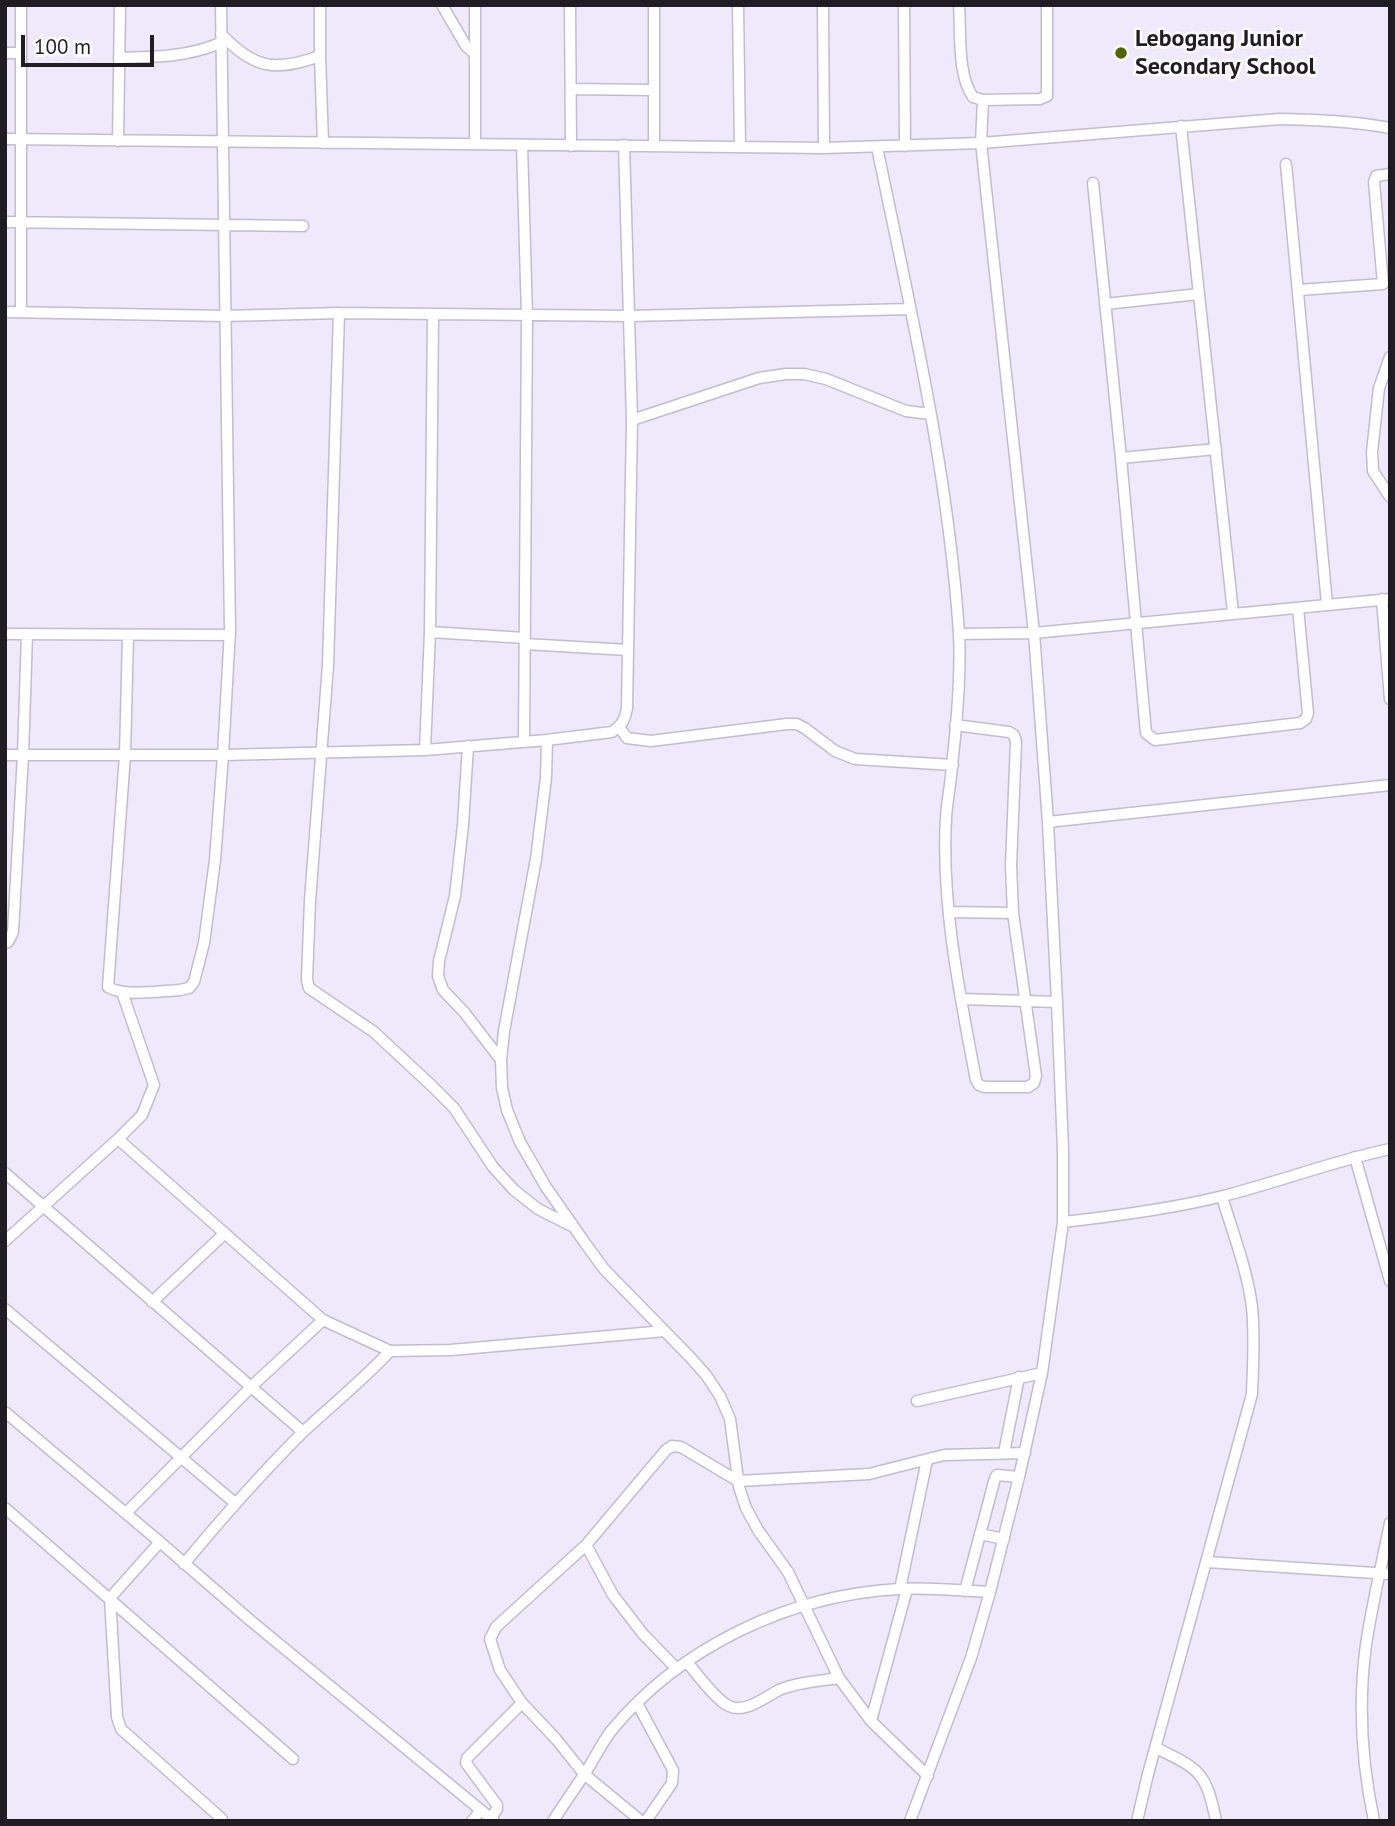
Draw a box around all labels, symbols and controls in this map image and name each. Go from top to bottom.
scale bar [24,21,158,65]
place label: Lebogang Junior Secondary School [1135,25,1316,81]
text: 100 m [34,33,91,60]
marker: Lebogang Junior Secondary School [1113,45,1129,61]

